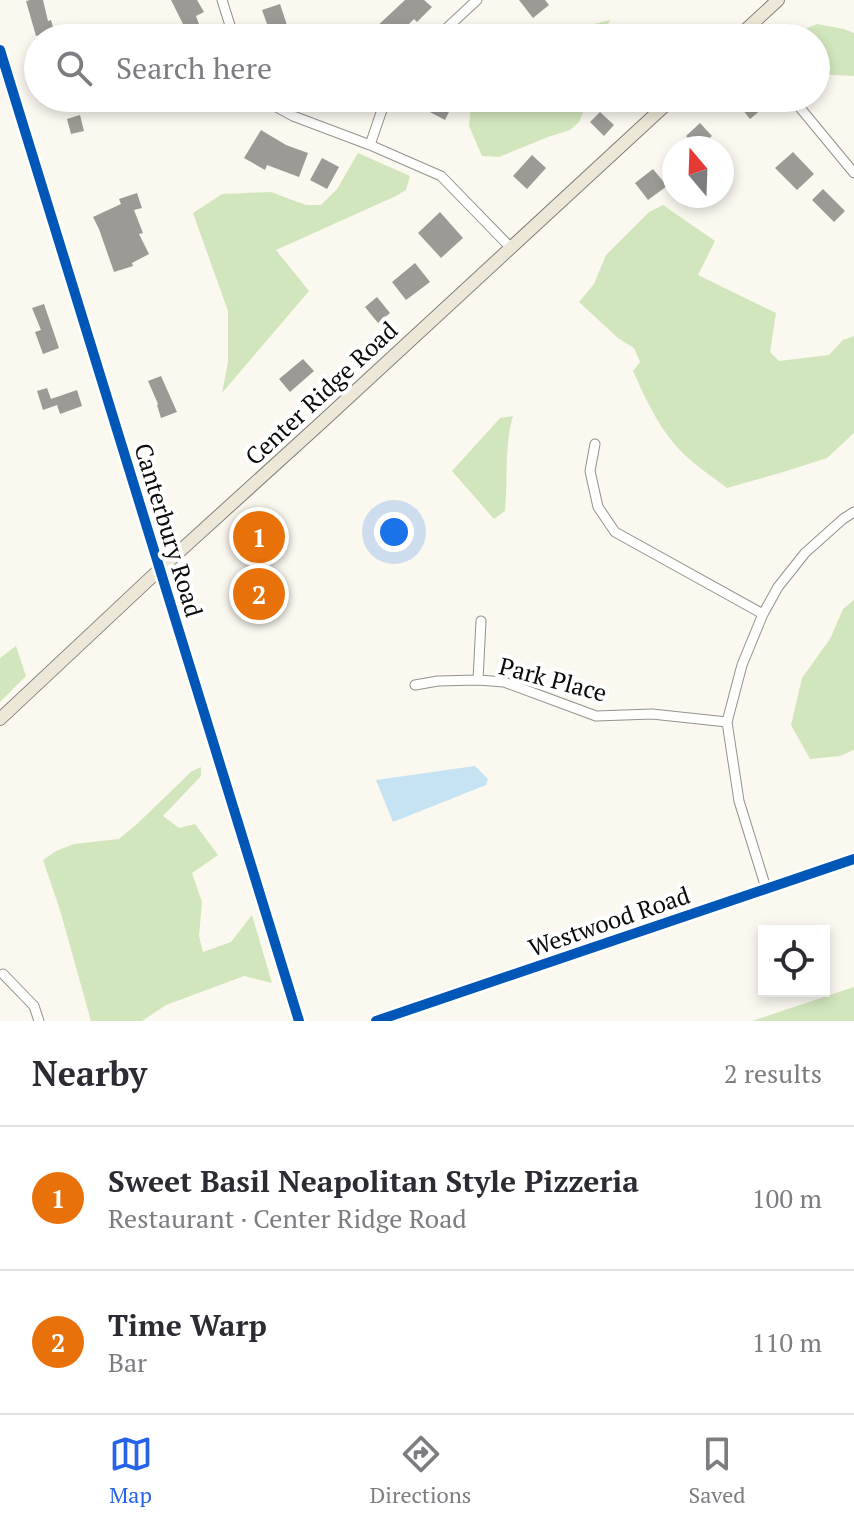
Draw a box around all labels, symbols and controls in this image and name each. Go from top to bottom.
search box [24,24,830,112]
icon: search [52,46,96,90]
text: Search here [116,48,272,88]
north arrow [662,136,734,208]
street label: Center Ridge Road [238,314,404,472]
street label: Canterbury Road [127,439,211,621]
pin: 1 [233,507,285,567]
your location [374,512,414,552]
pin: 2 [233,564,285,624]
street label: Park Place [496,649,610,709]
street label: Westwood Road [524,878,694,964]
map controls [758,925,830,997]
button: locate [758,925,830,997]
text: Nearby [32,1051,147,1096]
text: 2 results [724,1056,822,1090]
text: Sweet Basil Neapolitan Style Pizzeria [108,1161,639,1201]
text: 1 [51,1181,65,1215]
text: 100 m [752,1181,822,1215]
text: Restaurant · Center Ridge Road [108,1201,467,1235]
text: Time Warp [108,1305,267,1345]
text: 2 [51,1325,65,1359]
text: 110 m [752,1325,822,1359]
text: Bar [108,1345,147,1379]
tab: Map [109,1432,153,1509]
tab: Directions [370,1432,471,1509]
tab: Saved [688,1432,745,1509]

